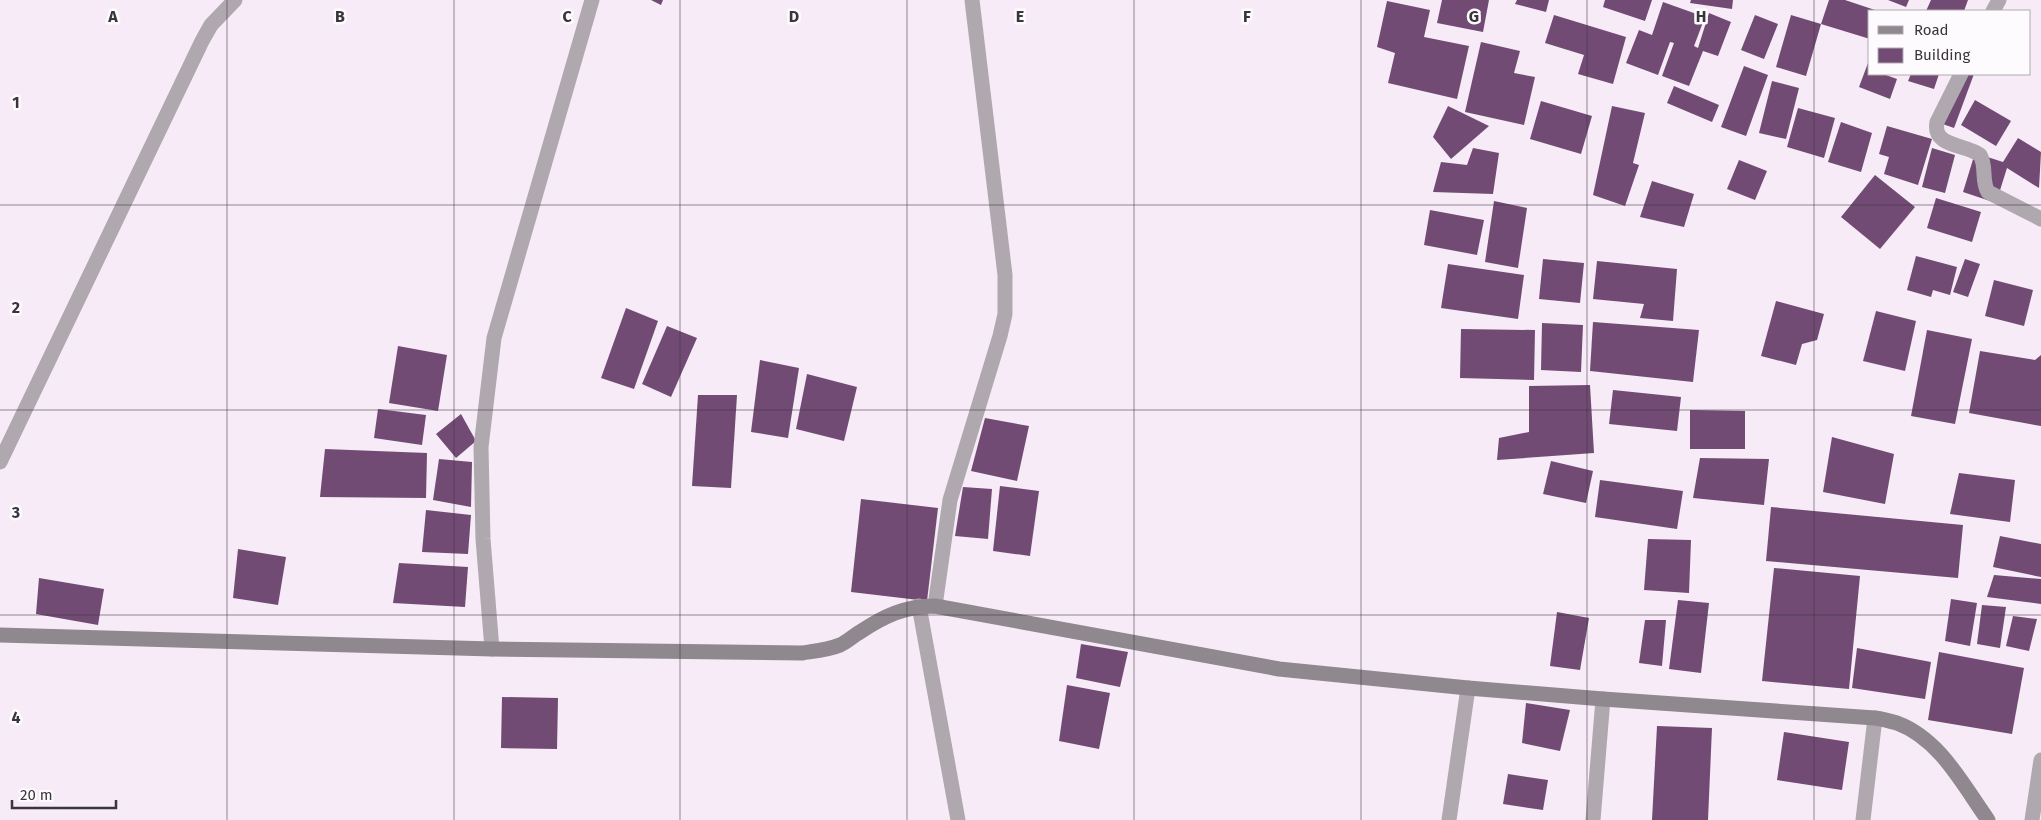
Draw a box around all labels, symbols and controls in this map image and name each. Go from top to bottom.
text: A [107,7,118,26]
text: B [335,7,345,26]
text: C [562,7,572,26]
text: D [789,7,799,26]
text: E [1016,7,1024,26]
text: F [1243,7,1251,26]
text: G [1469,7,1479,26]
text: H [1696,7,1706,26]
legend [1868,10,2031,75]
text: Road [1914,21,1949,39]
text: Building [1914,46,1970,64]
text: 1 [12,93,20,112]
text: 2 [12,298,20,317]
text: 3 [11,503,20,522]
text: 4 [11,708,21,727]
scale bar [12,778,116,810]
text: 20 m [20,786,53,804]

